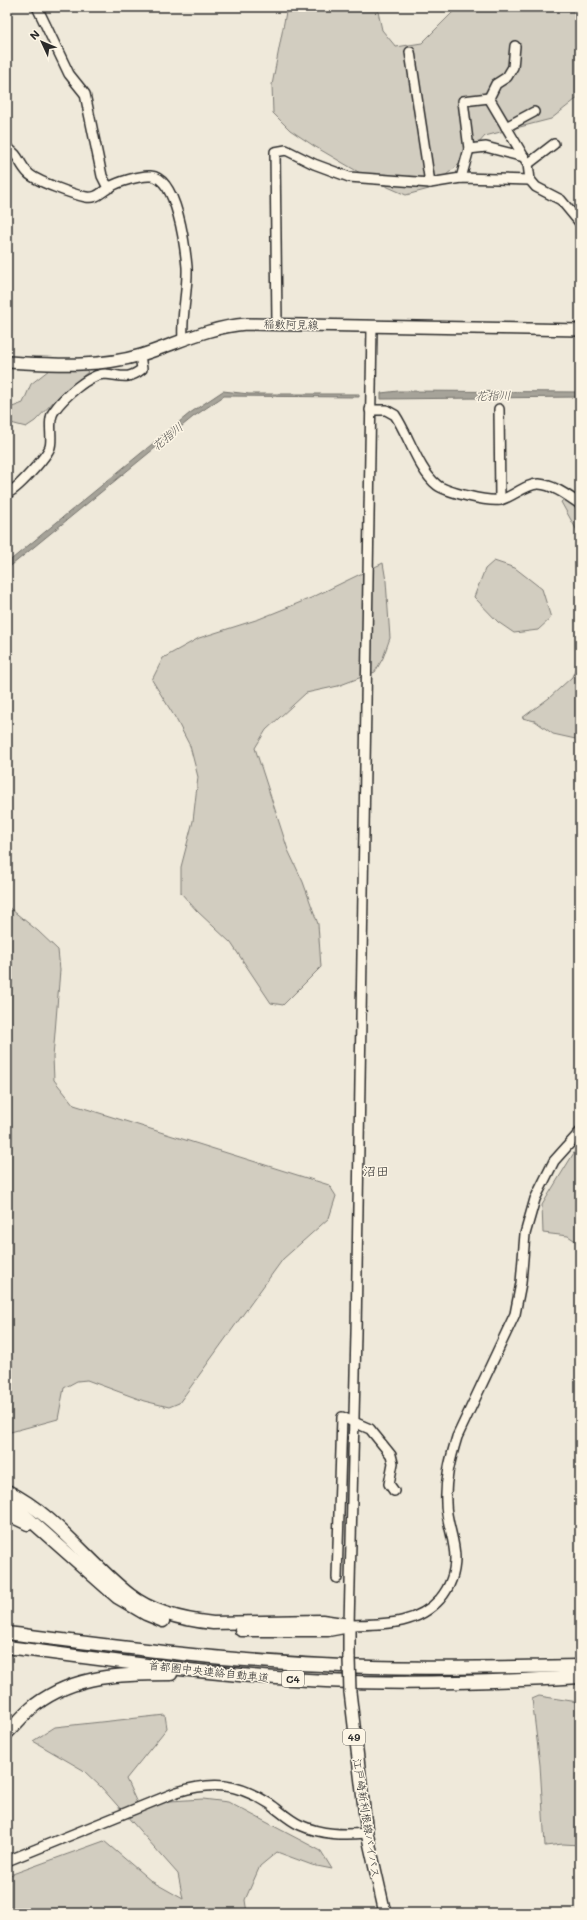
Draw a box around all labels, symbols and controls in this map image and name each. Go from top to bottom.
north arrow [22,22,62,62]
text: N [26,26,43,43]
street label: 稲敷阿見線 [263,316,319,332]
water label: 花指川 [475,387,511,403]
water label: 花指川 [148,418,186,454]
district label: 沼田 [363,1162,389,1179]
street label: 首都圏中央連絡自動車道 [148,1657,270,1685]
road number: C4 [282,1671,304,1687]
road number: 49 [343,1729,365,1745]
street label: 江戸崎新利根線バイパス [350,1757,384,1879]

